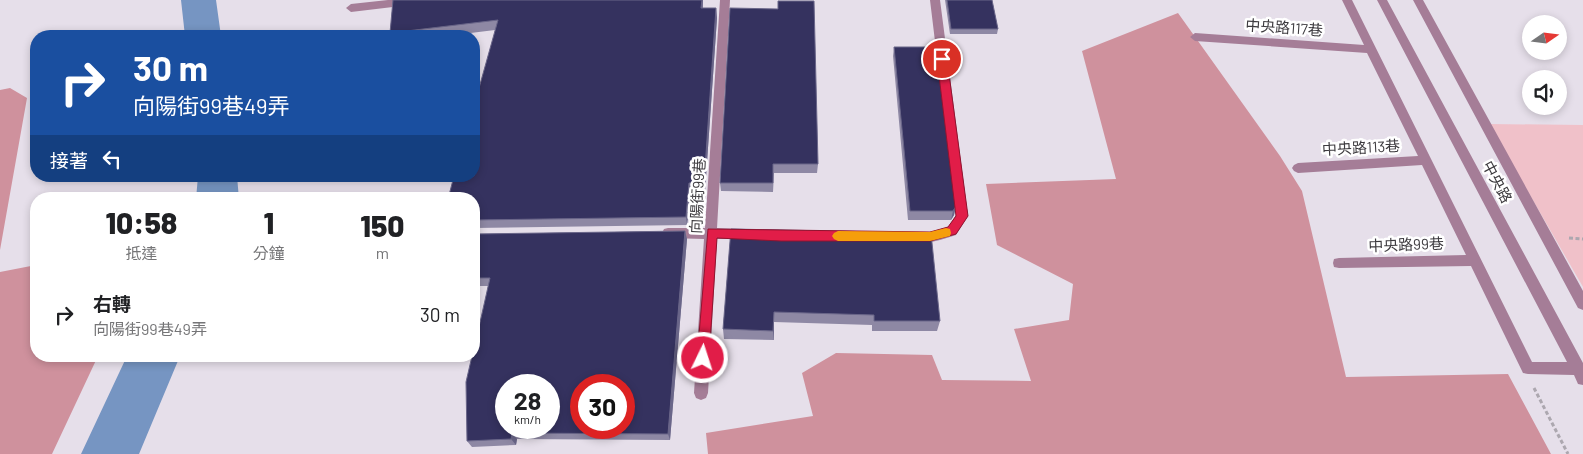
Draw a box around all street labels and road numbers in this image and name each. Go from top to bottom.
street label: 中央路117巷 [1245,15,1323,39]
street label: 中央路113巷 [1321,136,1401,158]
street label: 中央路 [1479,157,1516,206]
street label: 向陽街99巷 [686,158,708,234]
street label: 中央路99巷 [1368,234,1444,254]

